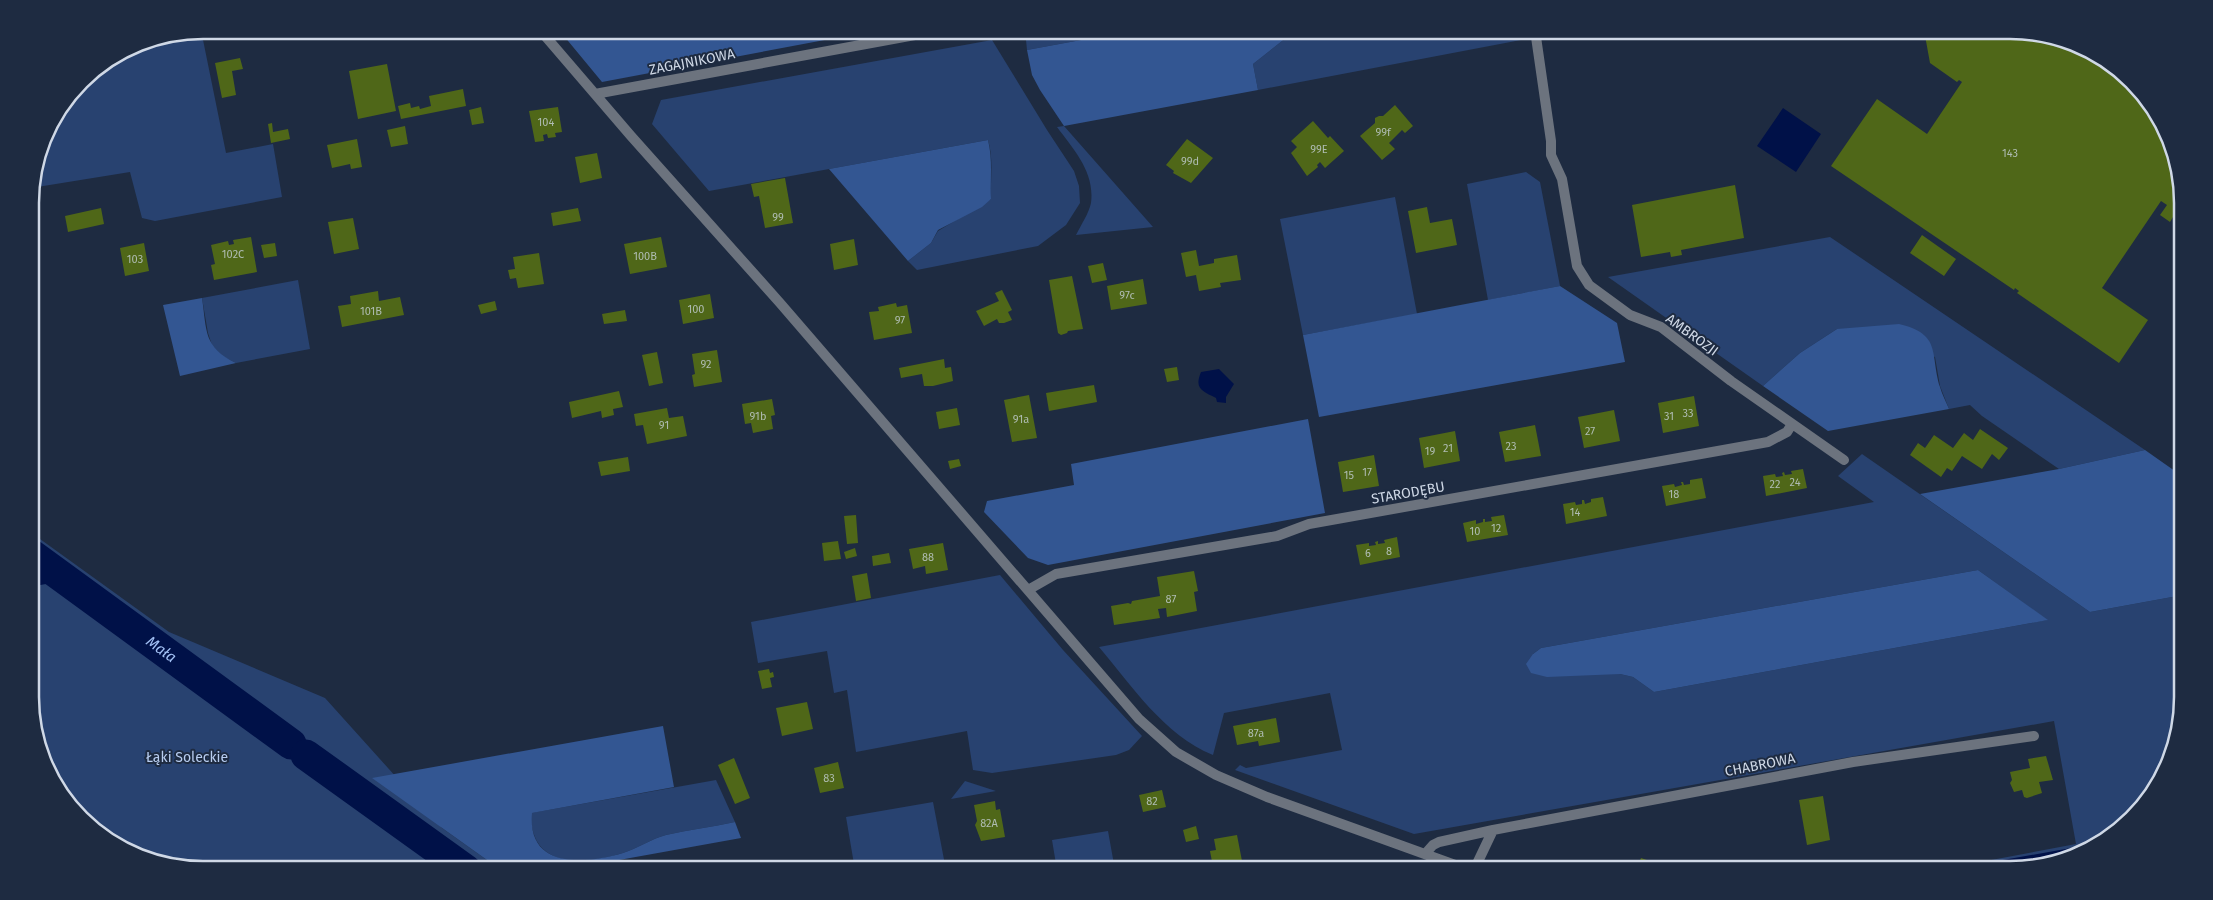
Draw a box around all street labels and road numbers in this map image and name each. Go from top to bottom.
street label: ZAGAJNIKOWA [648,45,736,79]
street label: AMBROZJI [1662,310,1722,360]
street label: STARODĘBU [1370,478,1446,508]
street label: CHABROWA [1723,750,1797,780]

